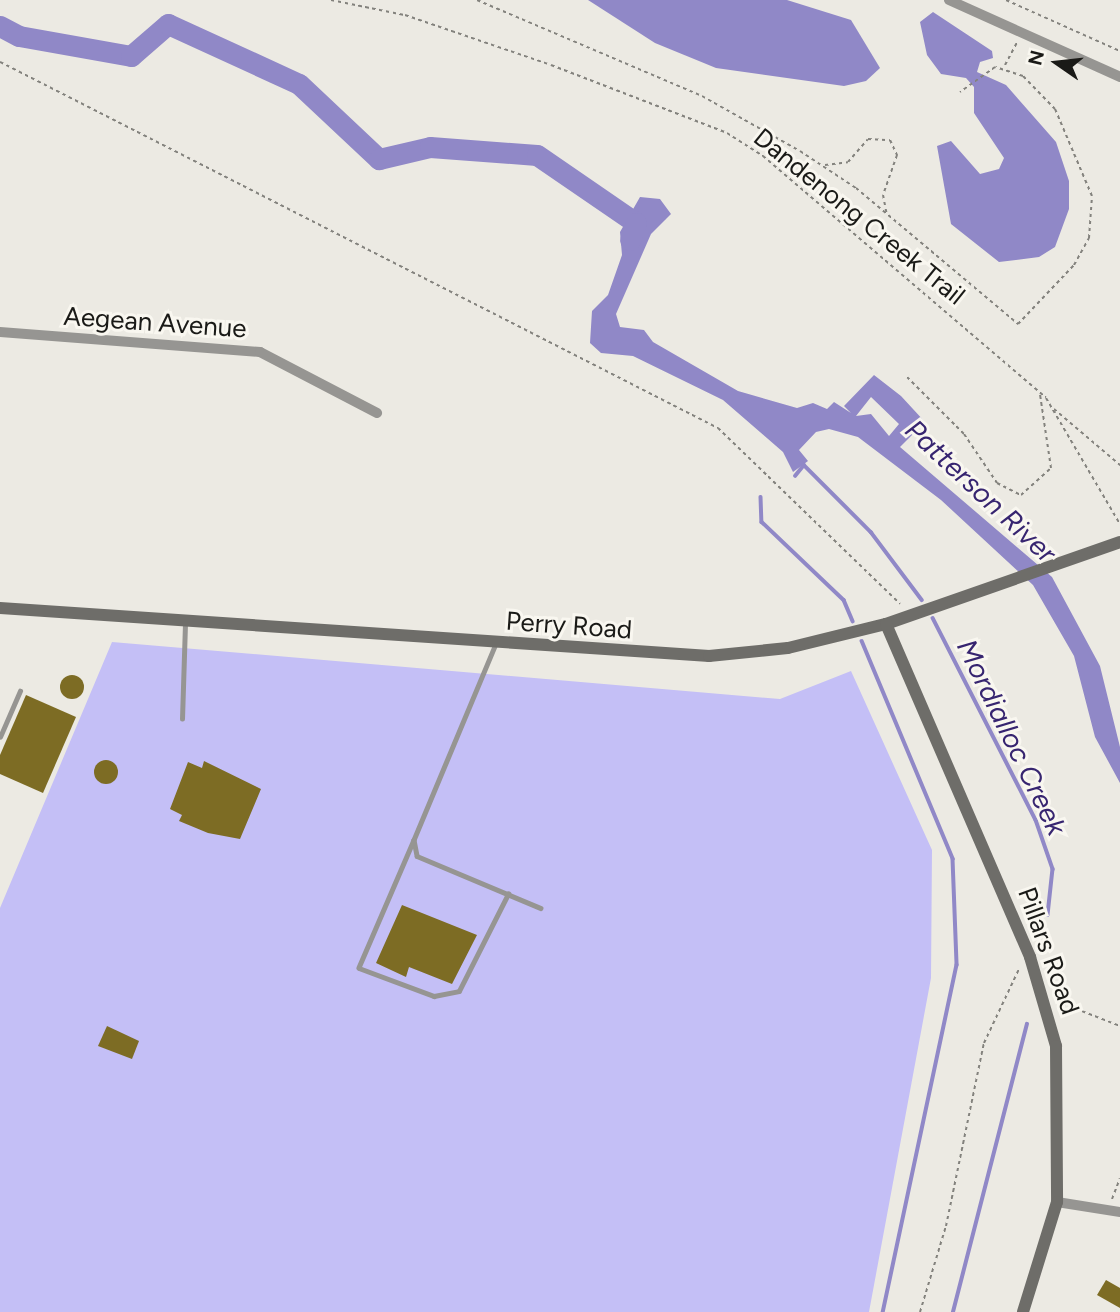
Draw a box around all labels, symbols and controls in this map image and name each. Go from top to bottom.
north arrow [1022,28,1092,98]
text: N [1023,48,1049,68]
street label: Dandenong Creek Trail [747,122,971,312]
street label: Aegean Avenue [63,301,247,345]
water label: Patterson River [899,413,1063,569]
street label: Perry Road [505,606,633,646]
water label: Mordialloc Creek [950,634,1074,840]
street label: Pillars Road [1011,883,1085,1019]

